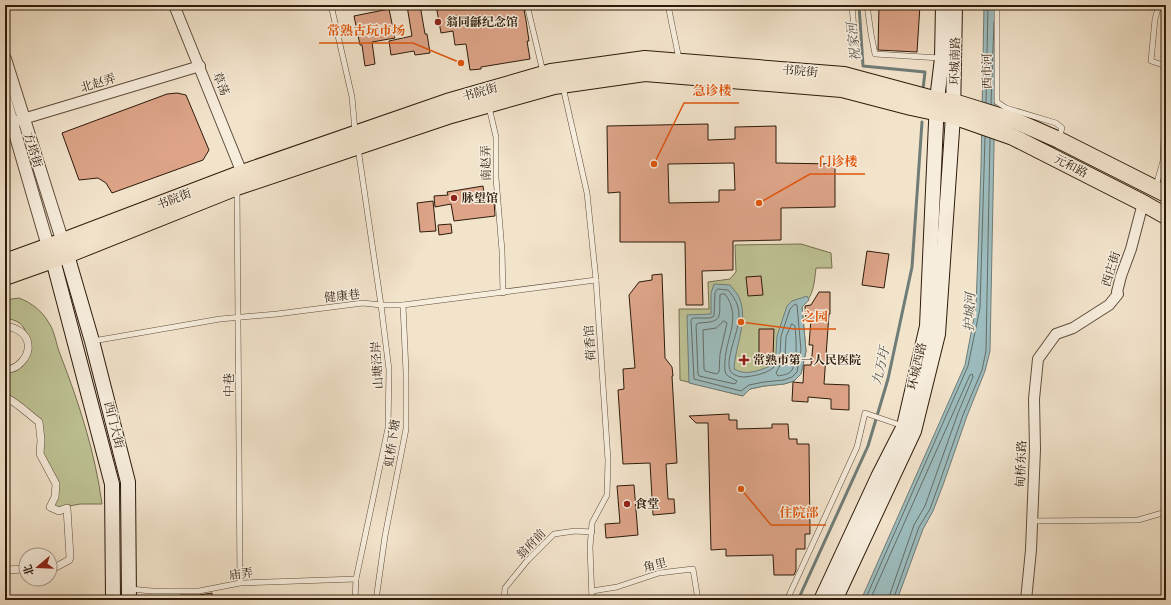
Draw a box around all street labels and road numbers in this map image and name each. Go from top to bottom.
street label: 环城南路 [948,37,964,85]
street label: 西市河 [980,53,996,89]
street label: 书院街 [781,62,820,82]
street label: 草荡 [208,70,232,99]
street label: 北赵弄 [79,71,118,97]
street label: 书院街 [461,80,501,106]
street label: 方塔街 [19,131,46,171]
street label: 南赵弄 [479,145,495,181]
street label: 元和路 [1051,152,1090,182]
street label: 书院街 [155,186,195,214]
street label: 西庄街 [1099,249,1125,289]
street label: 健康巷 [323,287,361,307]
street label: 荷香馆 [582,324,600,361]
street label: 山塘泾岸 [368,340,388,389]
street label: 环城西路 [905,341,931,391]
street label: 中巷 [222,373,238,397]
street label: 西门大街 [99,400,127,451]
street label: 虹桥下塘 [382,418,404,468]
street label: 甸桥东路 [1013,440,1031,488]
street label: 翁府前 [513,526,550,563]
street label: 角里 [642,555,669,577]
street label: 庙弄 [228,566,254,584]

